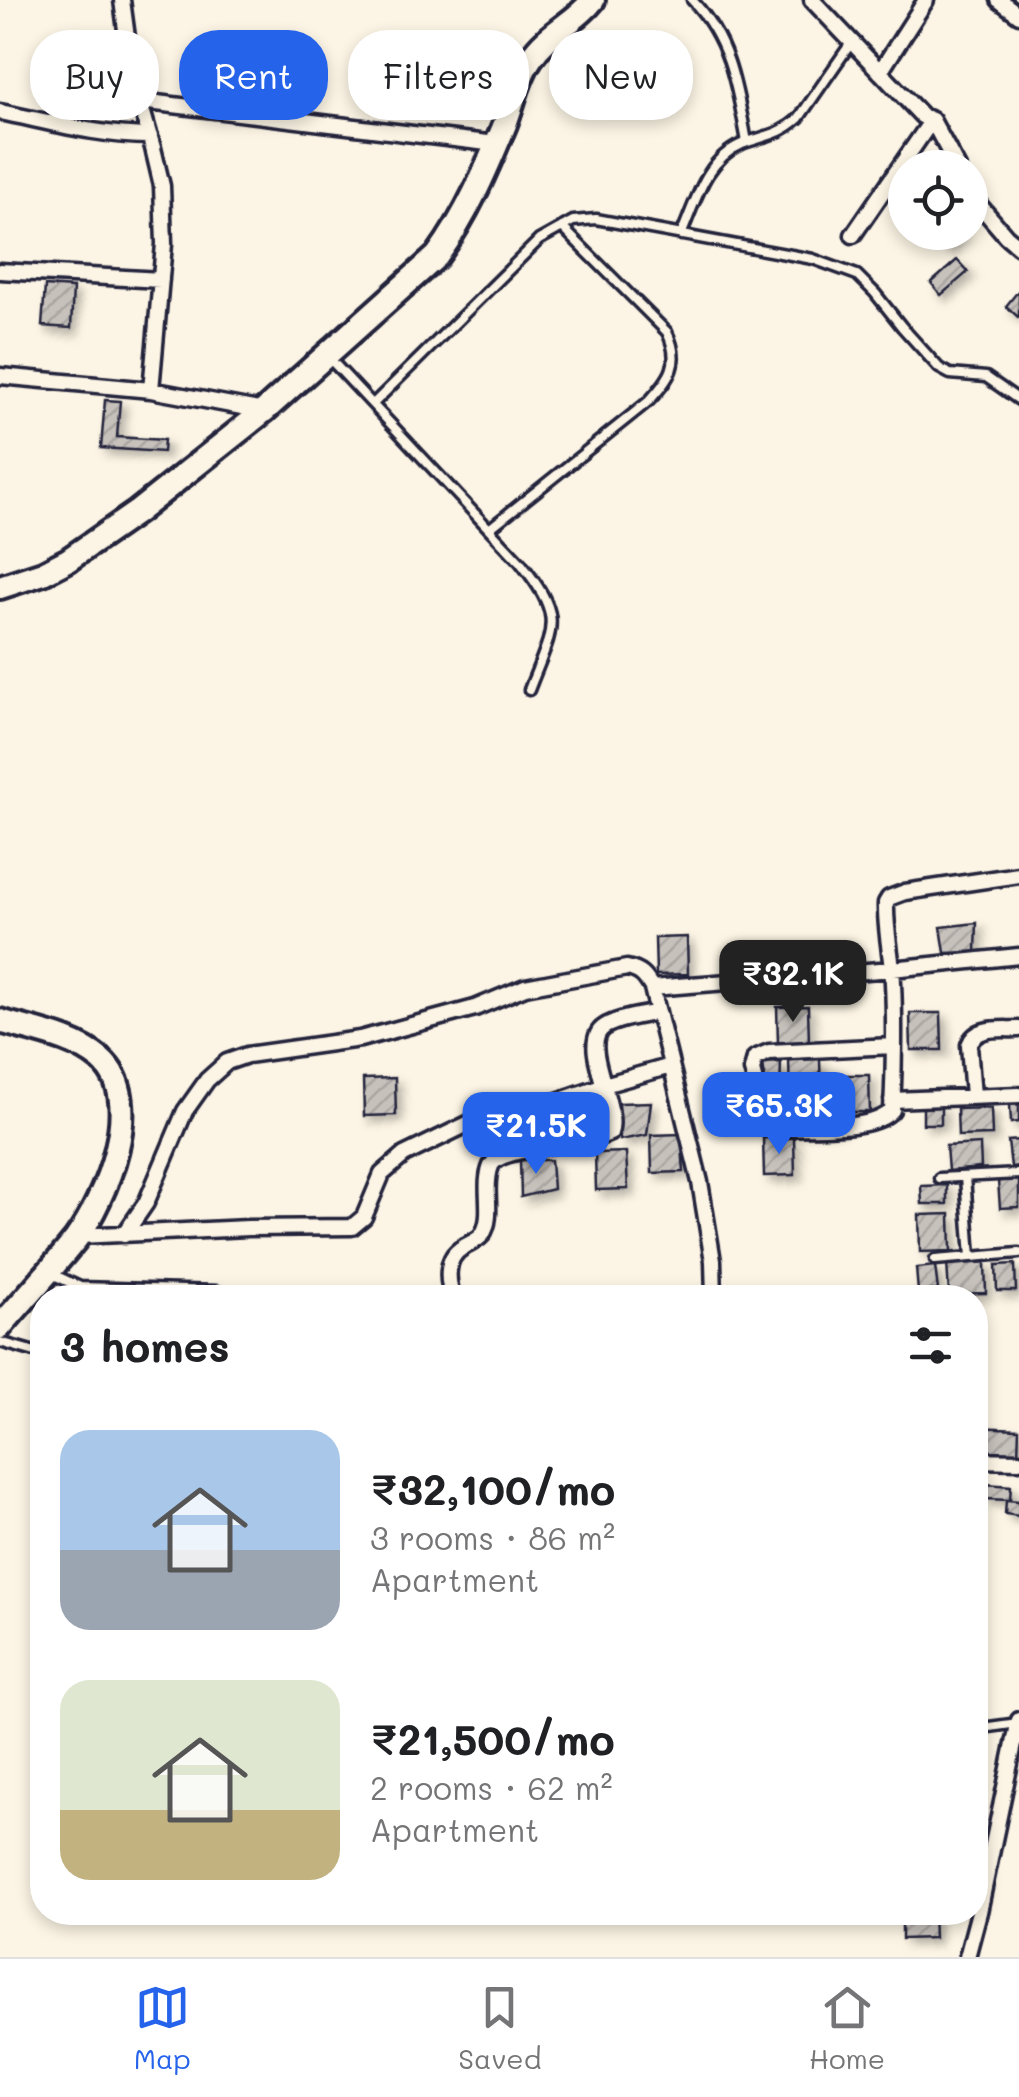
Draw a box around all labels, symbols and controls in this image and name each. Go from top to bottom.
chip: Buy [30,30,159,120]
chip: Rent [179,30,328,120]
chip: Filters [348,30,529,120]
chip: New [549,30,693,120]
map controls [888,150,988,250]
button: locate [888,150,988,250]
pin: ₹32.1K [712,940,874,1025]
text: ₹32.1K [741,951,845,993]
pin: ₹65.3K [698,1072,860,1157]
text: ₹65.3K [724,1083,834,1125]
pin: ₹21.5K [455,1092,617,1177]
text: ₹21.5K [485,1103,587,1145]
text: 3 homes [60,1318,230,1373]
icon: filters [903,1318,958,1373]
text: ₹32,100/mo [370,1461,615,1516]
icon: home [140,1470,260,1590]
text: 3 rooms · 86 m² [370,1516,615,1558]
text: Apartment [370,1558,539,1600]
text: ₹21,500/mo [370,1711,615,1766]
icon: home [140,1720,260,1840]
text: 2 rooms · 62 m² [370,1766,613,1808]
text: Apartment [370,1808,539,1850]
tab: Map [134,1980,191,2076]
tab: Saved [458,1980,541,2076]
tab: Home [809,1980,885,2076]

